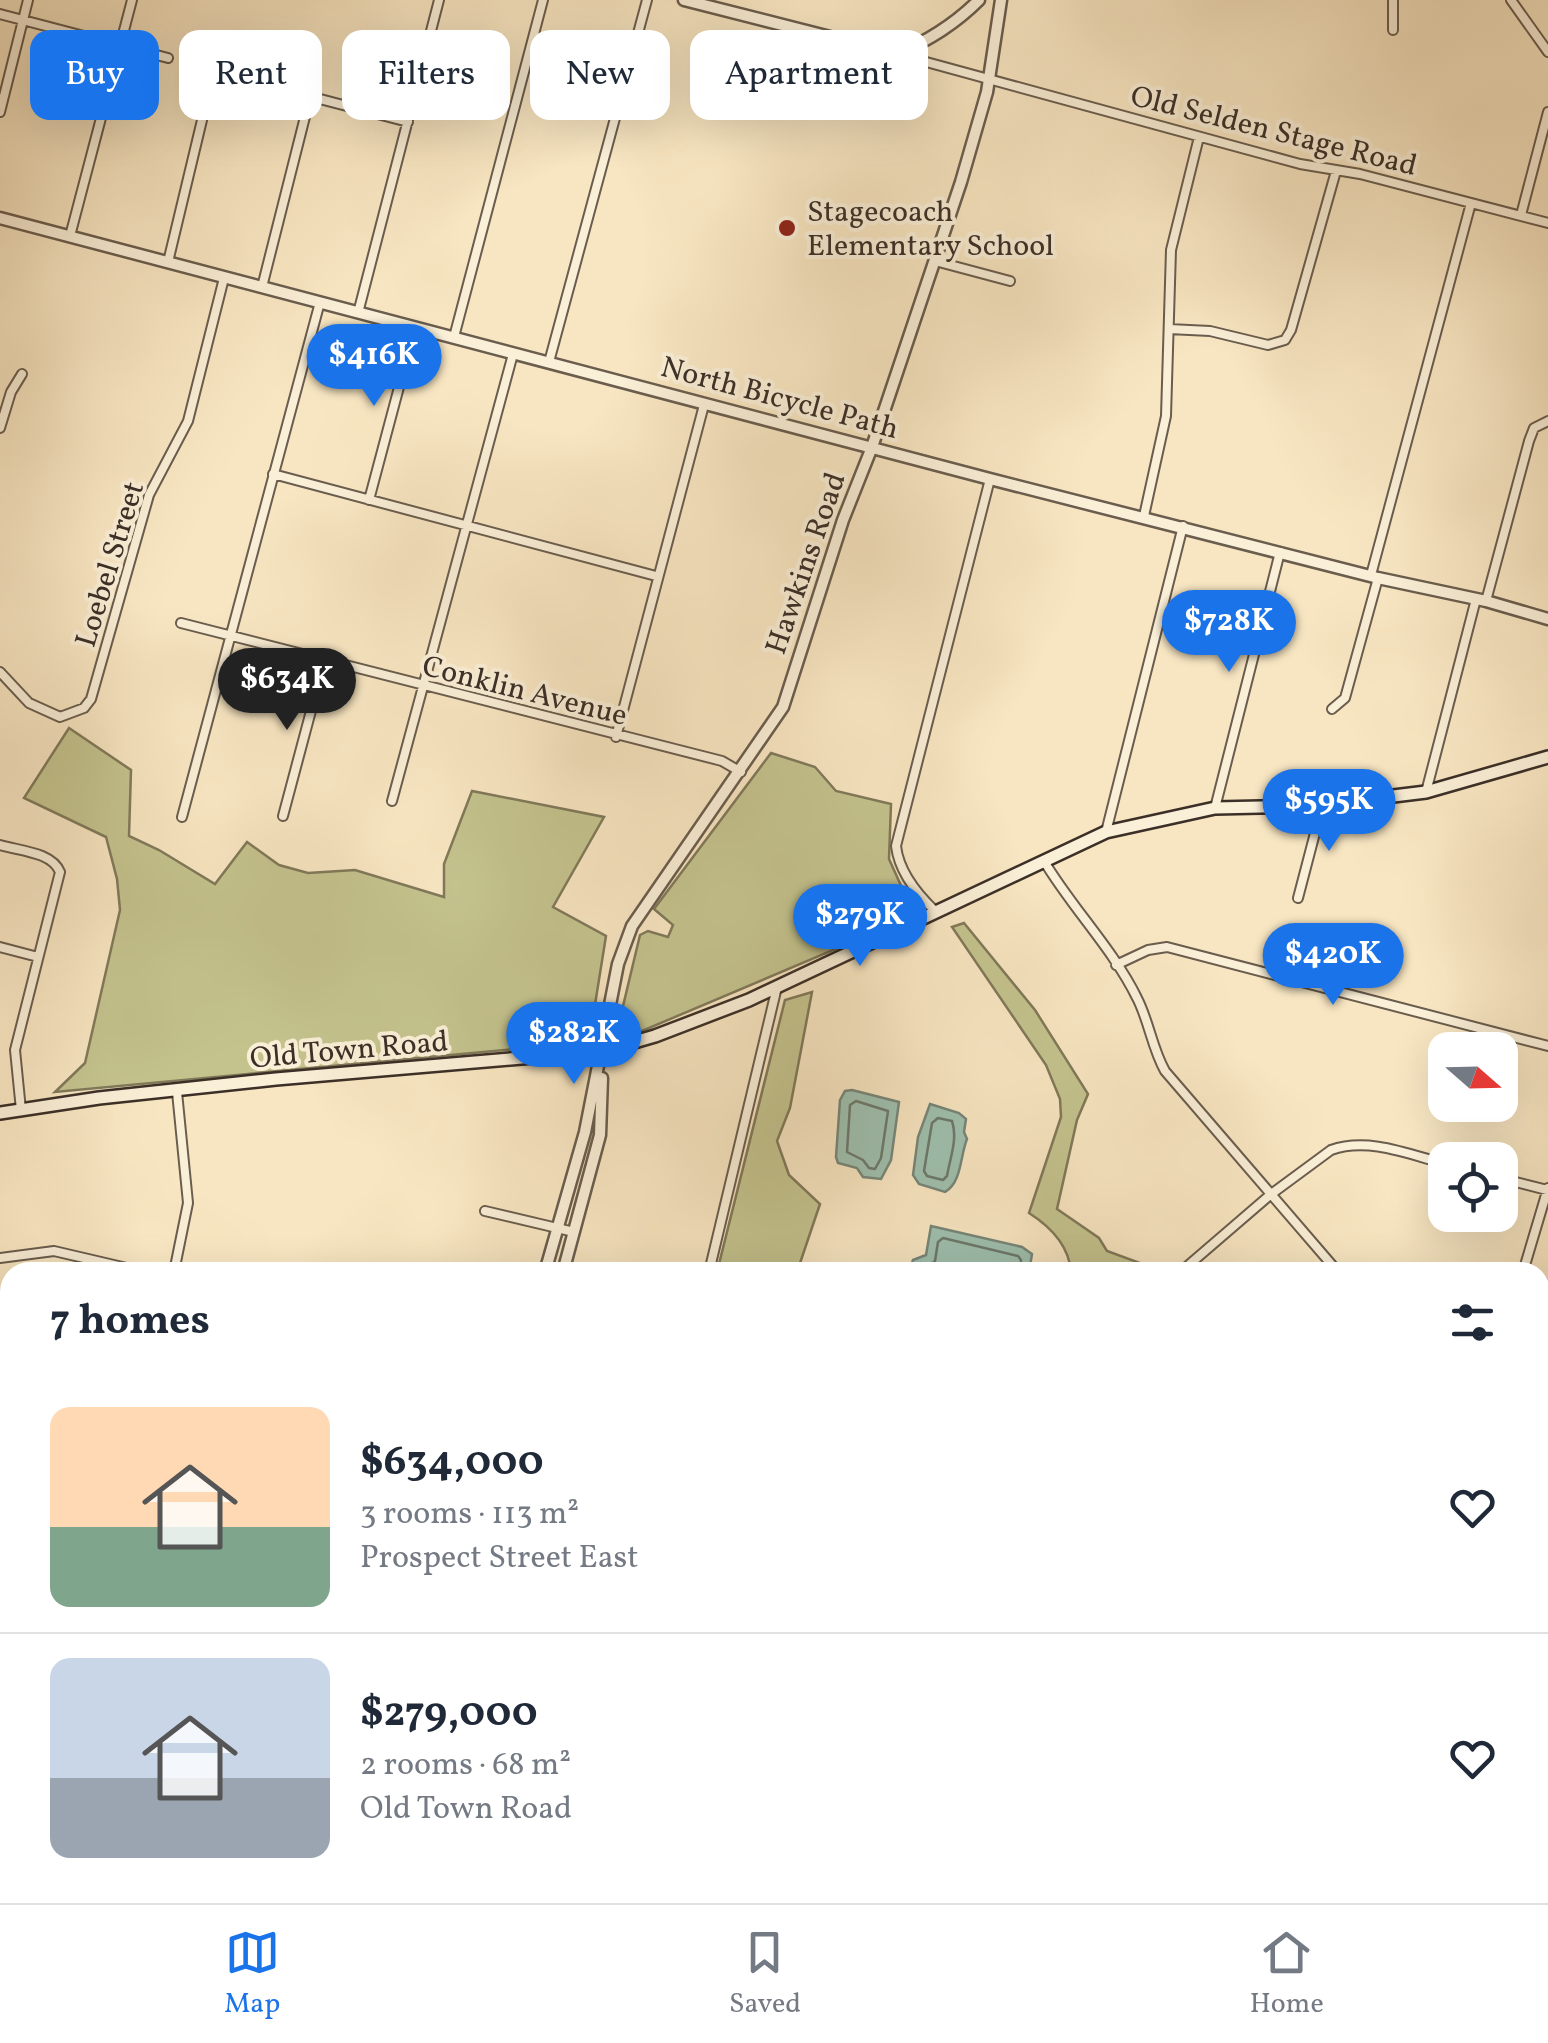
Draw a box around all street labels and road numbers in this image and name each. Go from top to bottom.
street label: Old Selden Stage Road [1126,76,1421,188]
street label: North Bicycle Path [656,347,903,451]
street label: Hawkins Road [756,467,858,660]
street label: Loebel Street [66,477,156,653]
street label: Conklin Avenue [418,646,631,738]
street label: Old Town Road [248,1021,450,1081]

